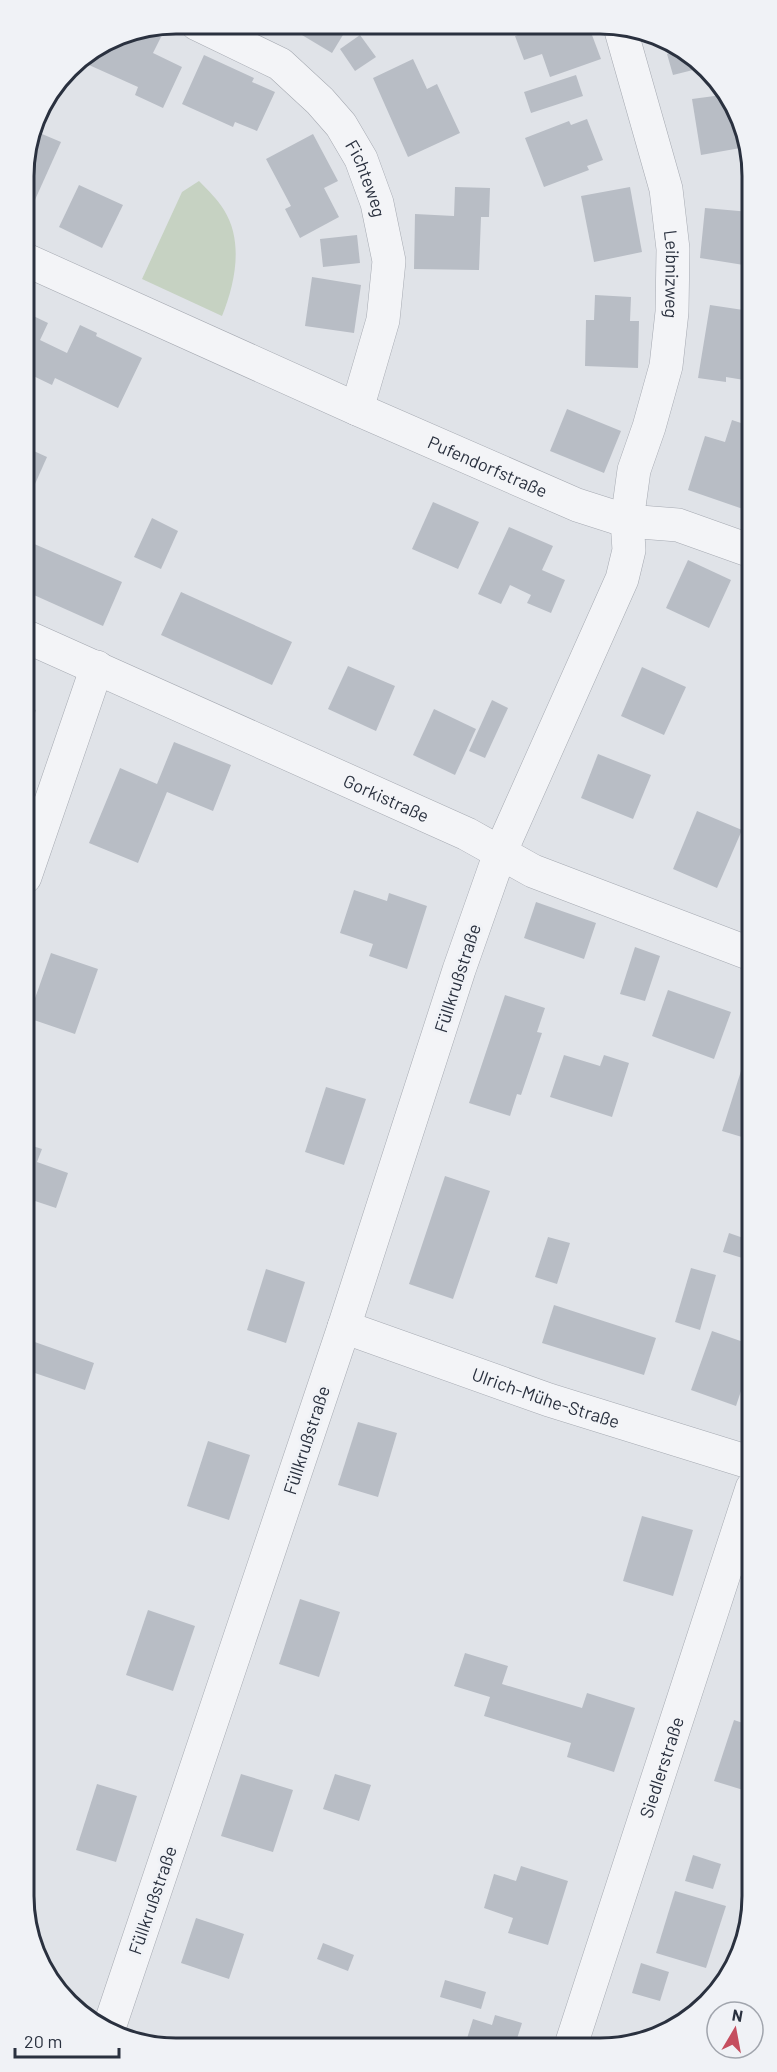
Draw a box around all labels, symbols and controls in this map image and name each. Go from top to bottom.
street label: Fichteweg [341,136,391,219]
street label: Leibnizweg [660,229,684,320]
street label: Pufendorfstraße [425,430,551,502]
street label: Gorkistraße [340,769,433,827]
street label: Füllkrußstraße [429,921,485,1035]
street label: Ulrich-Mühe-Straße [469,1363,623,1432]
street label: Füllkrußstraße [278,1383,334,1497]
street label: Siedlerstraße [634,1714,688,1821]
street label: Füllkrußstraße [123,1843,181,1957]
north arrow [705,2000,765,2060]
text: N [731,2004,745,2025]
scale bar [15,2021,118,2059]
text: 20 m [24,2030,62,2052]

